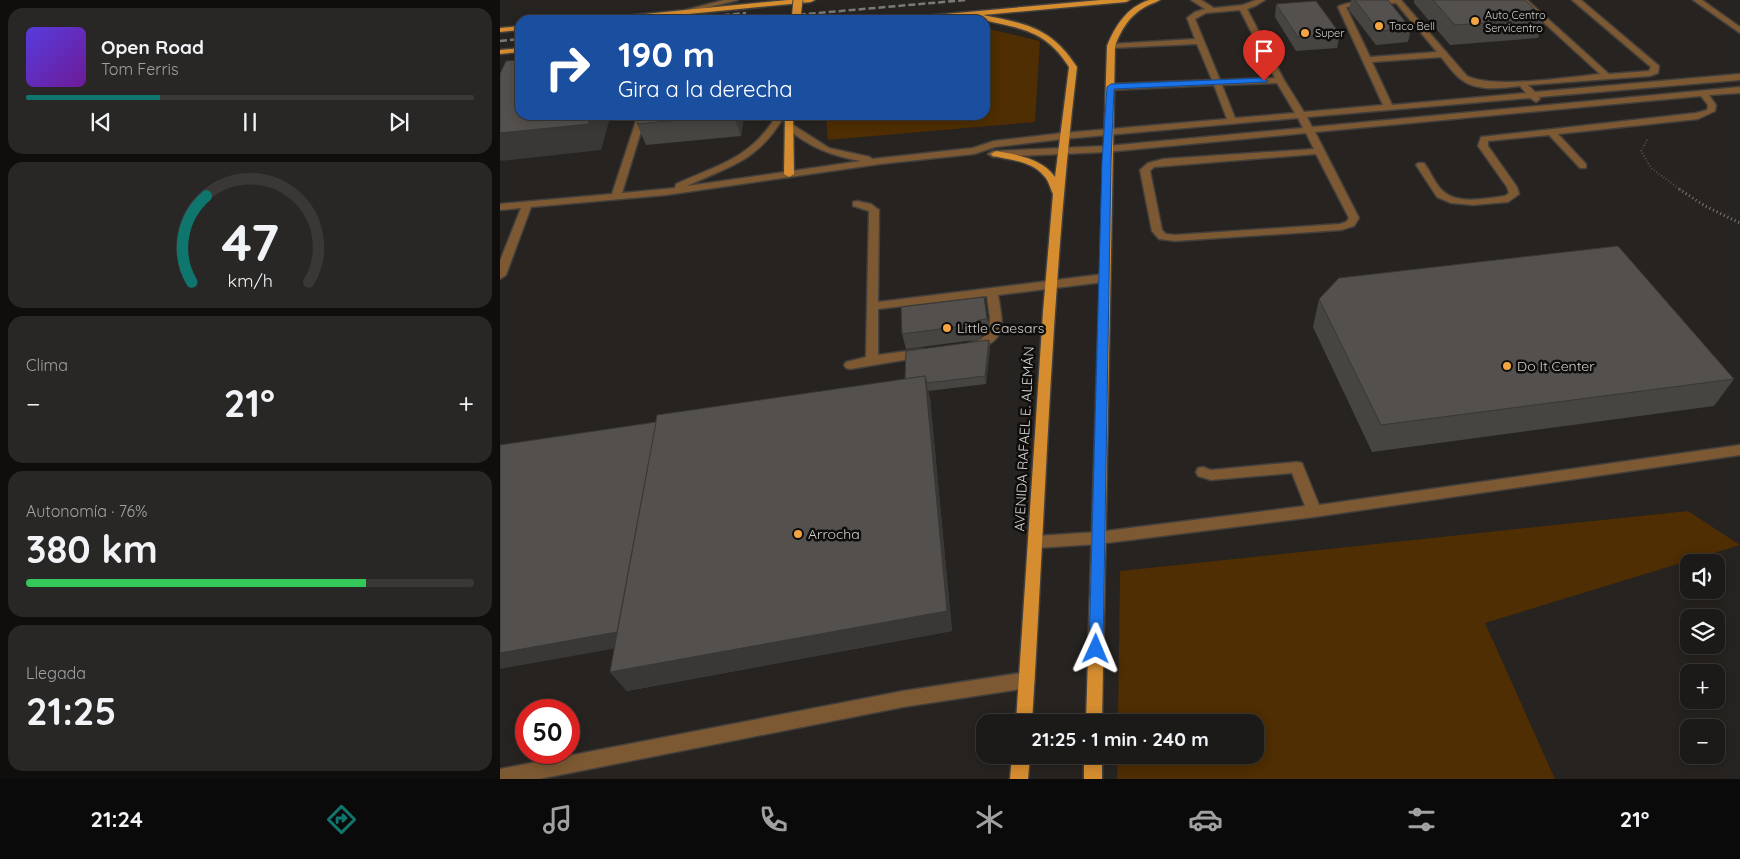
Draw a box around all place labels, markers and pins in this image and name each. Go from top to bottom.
place label: Auto Centro Servicentro [1485,8,1546,35]
marker: Auto Centro Servicentro [1469,15,1481,27]
place label: Taco Bell [1389,19,1435,33]
marker: Taco Bell [1373,20,1385,32]
place label: Super [1315,26,1345,40]
marker: Super [1299,27,1311,39]
pin [1243,30,1285,81]
place label: Little Caesars [957,319,1044,337]
marker: Little Caesars [941,322,953,334]
place label: Do It Center [1517,357,1595,375]
marker: Do It Center [1501,360,1513,372]
place label: Arrocha [808,525,860,543]
marker: Arrocha [792,528,804,540]

